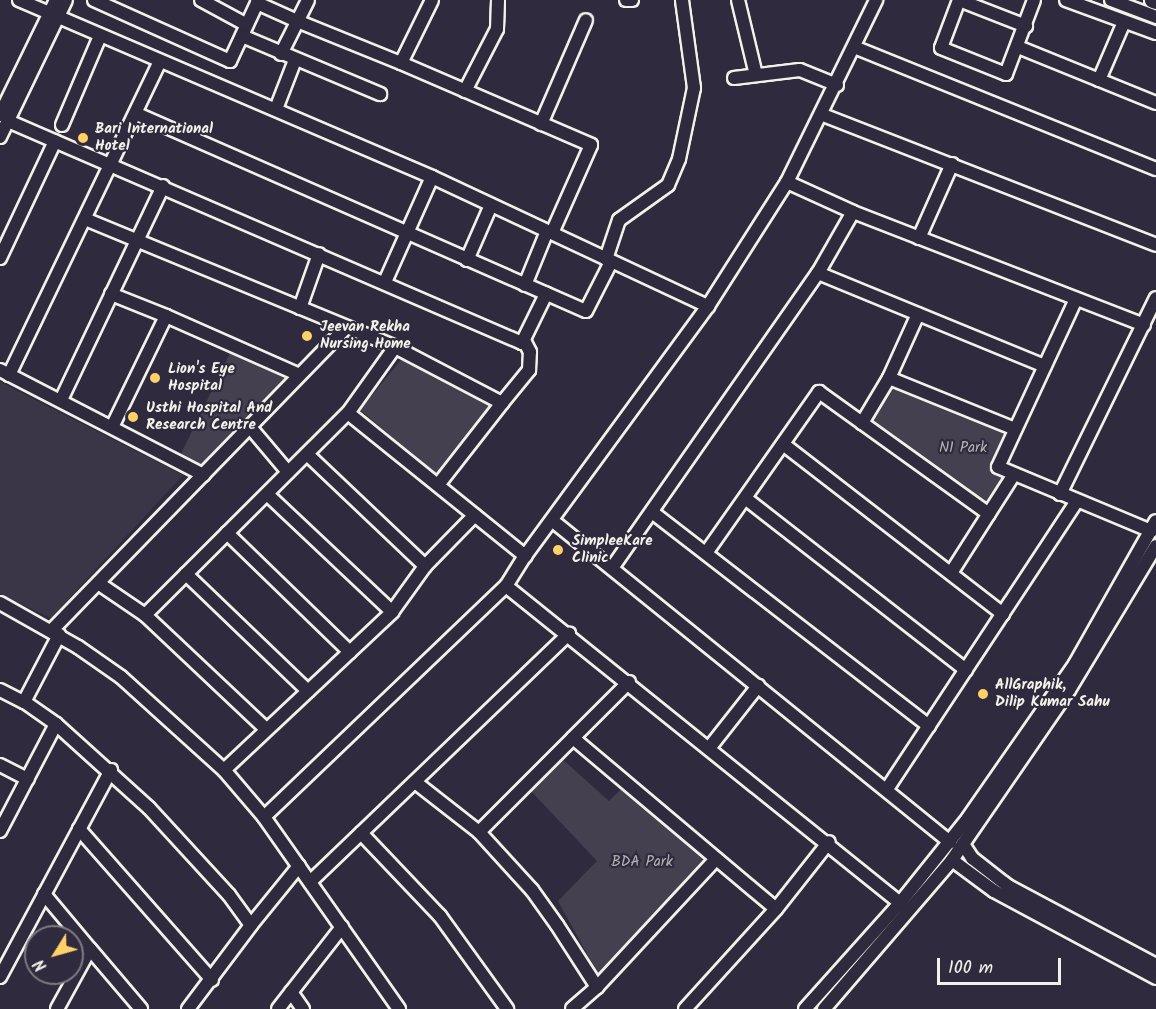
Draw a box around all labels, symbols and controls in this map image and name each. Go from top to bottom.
place label: Bari International Hotel [95,120,213,155]
marker: Bari International Hotel [76,131,90,145]
place label: Jeevan Rekha Nursing Home [320,318,411,353]
marker: Jeevan Rekha Nursing Home [298,327,316,345]
place label: Lion's Eye Hospital [168,360,235,395]
marker: Lion's Eye Hospital [146,369,164,387]
place label: Usthi Hospital And Research Centre [146,399,272,434]
marker: Usthi Hospital And Research Centre [124,408,142,426]
park label: N1 Park [939,440,987,458]
place label: SimpleeKare Clinic [572,532,653,567]
marker: SimpleeKare Clinic [549,541,567,559]
place label: AllGraphik, Dilip Kumar Sahu [995,676,1110,711]
marker: AllGraphik, Dilip Kumar Sahu [976,687,990,701]
park label: BDA Park [611,854,673,872]
north arrow [24,925,84,985]
scale bar [940,946,1064,984]
text: N [28,953,54,976]
text: 100 m [948,954,993,983]

